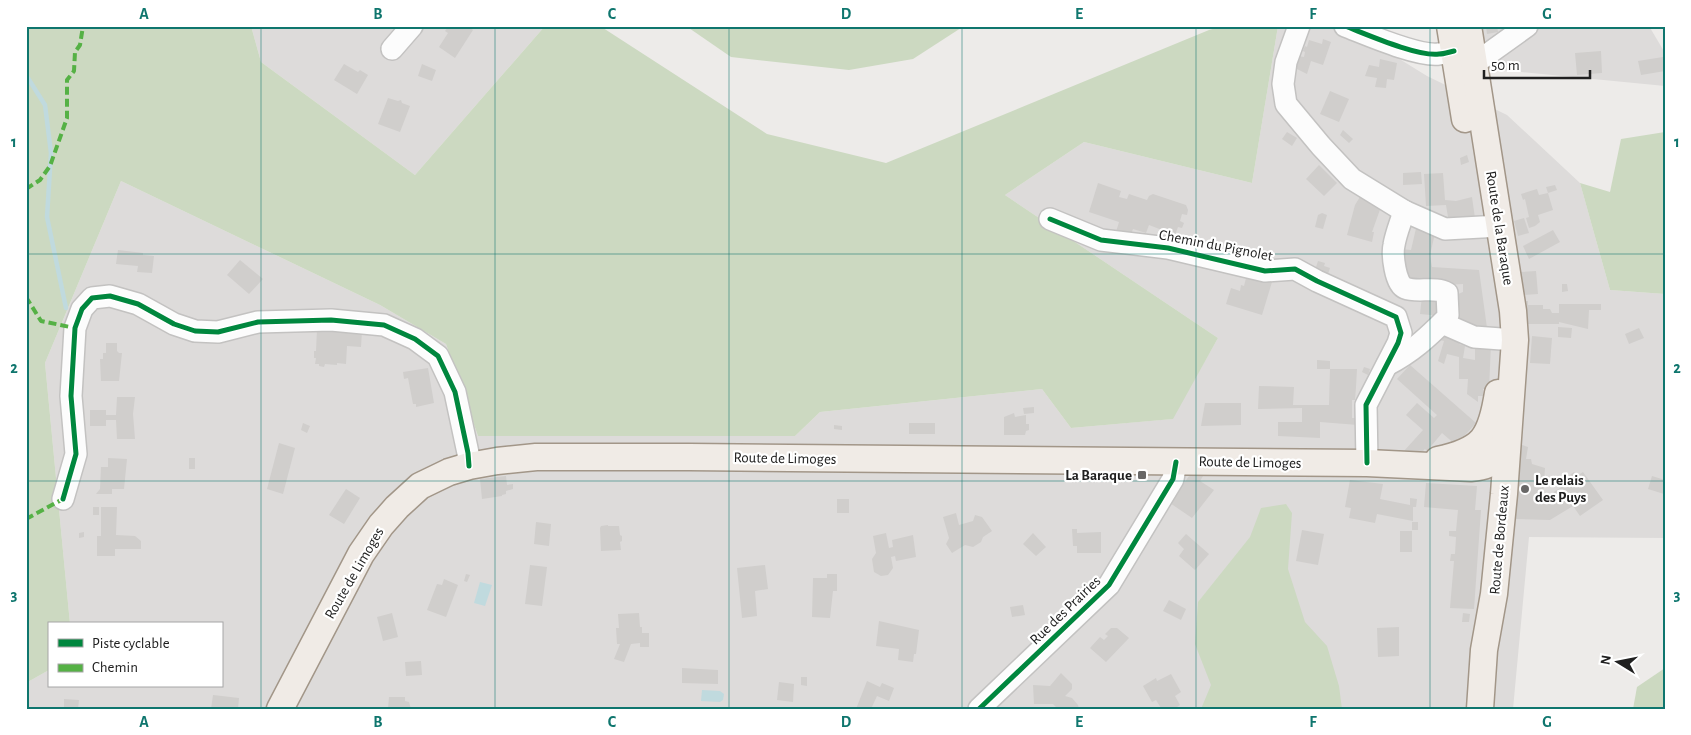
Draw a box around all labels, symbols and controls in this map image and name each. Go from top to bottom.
text: A [139,6,149,22]
text: B [373,6,383,22]
text: C [608,6,617,22]
text: D [841,6,852,22]
text: E [1075,6,1083,22]
text: F [1309,6,1317,22]
text: G [1542,6,1552,22]
scale bar [1484,48,1590,80]
text: 50 m [1491,58,1520,73]
text: 1 [11,134,17,150]
text: 1 [1674,134,1680,150]
street label: Route de la Baraque [1483,170,1516,286]
street label: Chemin du Pignolet [1158,227,1274,264]
text: 2 [10,360,18,376]
text: 2 [1673,360,1681,376]
street label: Route de Limoges [733,450,837,467]
street label: Route de Limoges [1198,454,1302,471]
place label: La Baraque [1065,468,1132,483]
marker: La Baraque [1136,469,1148,481]
place label: Le relais des Puys [1535,473,1587,505]
marker: Le relais des Puys [1519,483,1531,495]
street label: Route de Bordeaux [1487,484,1512,595]
street label: Route de Limoges [322,525,387,622]
street label: Rue des Prairies [1027,573,1103,648]
text: 3 [11,587,18,603]
text: 3 [1674,587,1681,603]
legend [48,622,222,688]
text: Piste cyclable [92,636,170,651]
north arrow [1594,638,1644,688]
text: N [1598,654,1614,666]
text: Chemin [92,660,138,675]
text: A [139,714,149,730]
text: B [373,714,383,730]
text: C [608,714,617,730]
text: D [841,714,852,730]
text: E [1075,714,1083,730]
text: F [1309,714,1317,730]
text: G [1542,714,1552,730]

